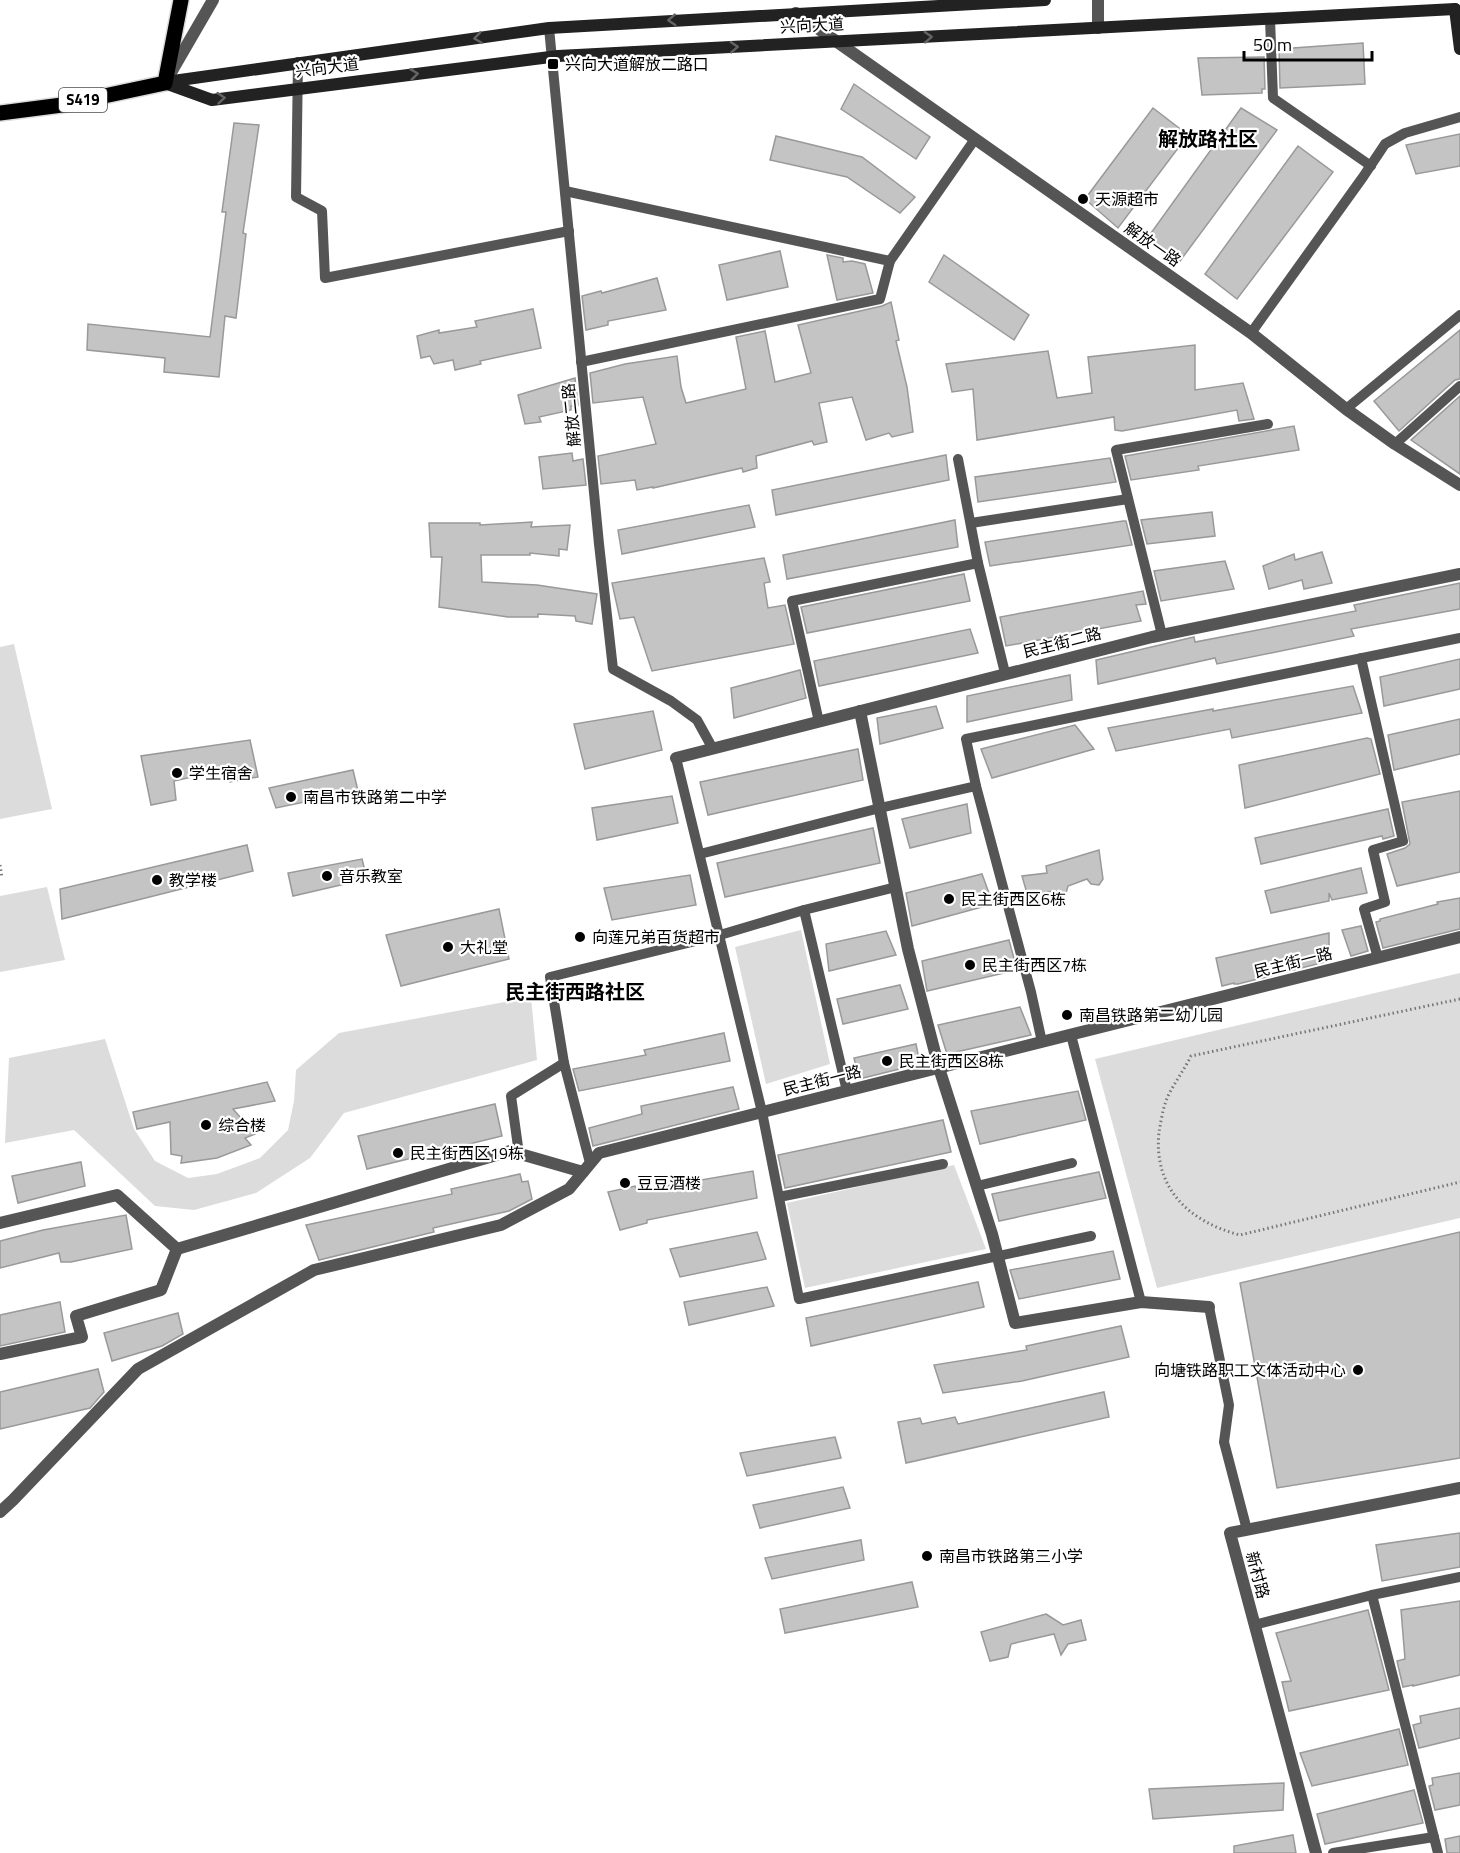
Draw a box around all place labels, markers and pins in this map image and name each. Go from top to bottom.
place label: 兴向大道解放二路口 [565,52,709,76]
marker: 兴向大道解放二路口 [546,57,560,71]
place label: 天源超市 [1095,187,1159,211]
marker: 天源超市 [1076,192,1090,206]
place label: 学生宿舍 [189,761,253,785]
marker: 学生宿舍 [170,766,184,780]
place label: 南昌市铁路第二中学 [303,785,447,809]
marker: 南昌市铁路第二中学 [284,790,298,804]
place label: 音乐教室 [339,864,403,888]
place label: 教学楼 [169,868,217,892]
marker: 音乐教室 [320,869,334,883]
marker: 教学楼 [150,873,164,887]
place label: 民主街西区6栋 [961,887,1066,911]
marker: 民主街西区6栋 [942,892,956,906]
place label: 向莲兄弟百货超市 [592,925,720,949]
marker: 向莲兄弟百货超市 [573,930,587,944]
place label: 大礼堂 [460,935,508,959]
marker: 大礼堂 [441,940,455,954]
place label: 民主街西区7栋 [982,953,1087,977]
marker: 民主街西区7栋 [963,958,977,972]
place label: 南昌铁路第二幼儿园 [1079,1003,1223,1027]
marker: 南昌铁路第二幼儿园 [1060,1008,1074,1022]
place label: 民主街西区8栋 [899,1049,1004,1073]
marker: 民主街西区8栋 [880,1054,894,1068]
place label: 综合楼 [218,1113,266,1137]
marker: 综合楼 [199,1118,213,1132]
place label: 民主街西区19栋 [410,1141,524,1165]
marker: 民主街西区19栋 [391,1146,405,1160]
place label: 豆豆酒楼 [637,1171,701,1195]
marker: 豆豆酒楼 [618,1176,632,1190]
place label: 向塘铁路职工文体活动中心 [1154,1358,1346,1382]
marker: 向塘铁路职工文体活动中心 [1351,1363,1365,1377]
place label: 南昌市铁路第三小学 [939,1544,1083,1568]
marker: 南昌市铁路第三小学 [920,1549,934,1563]

